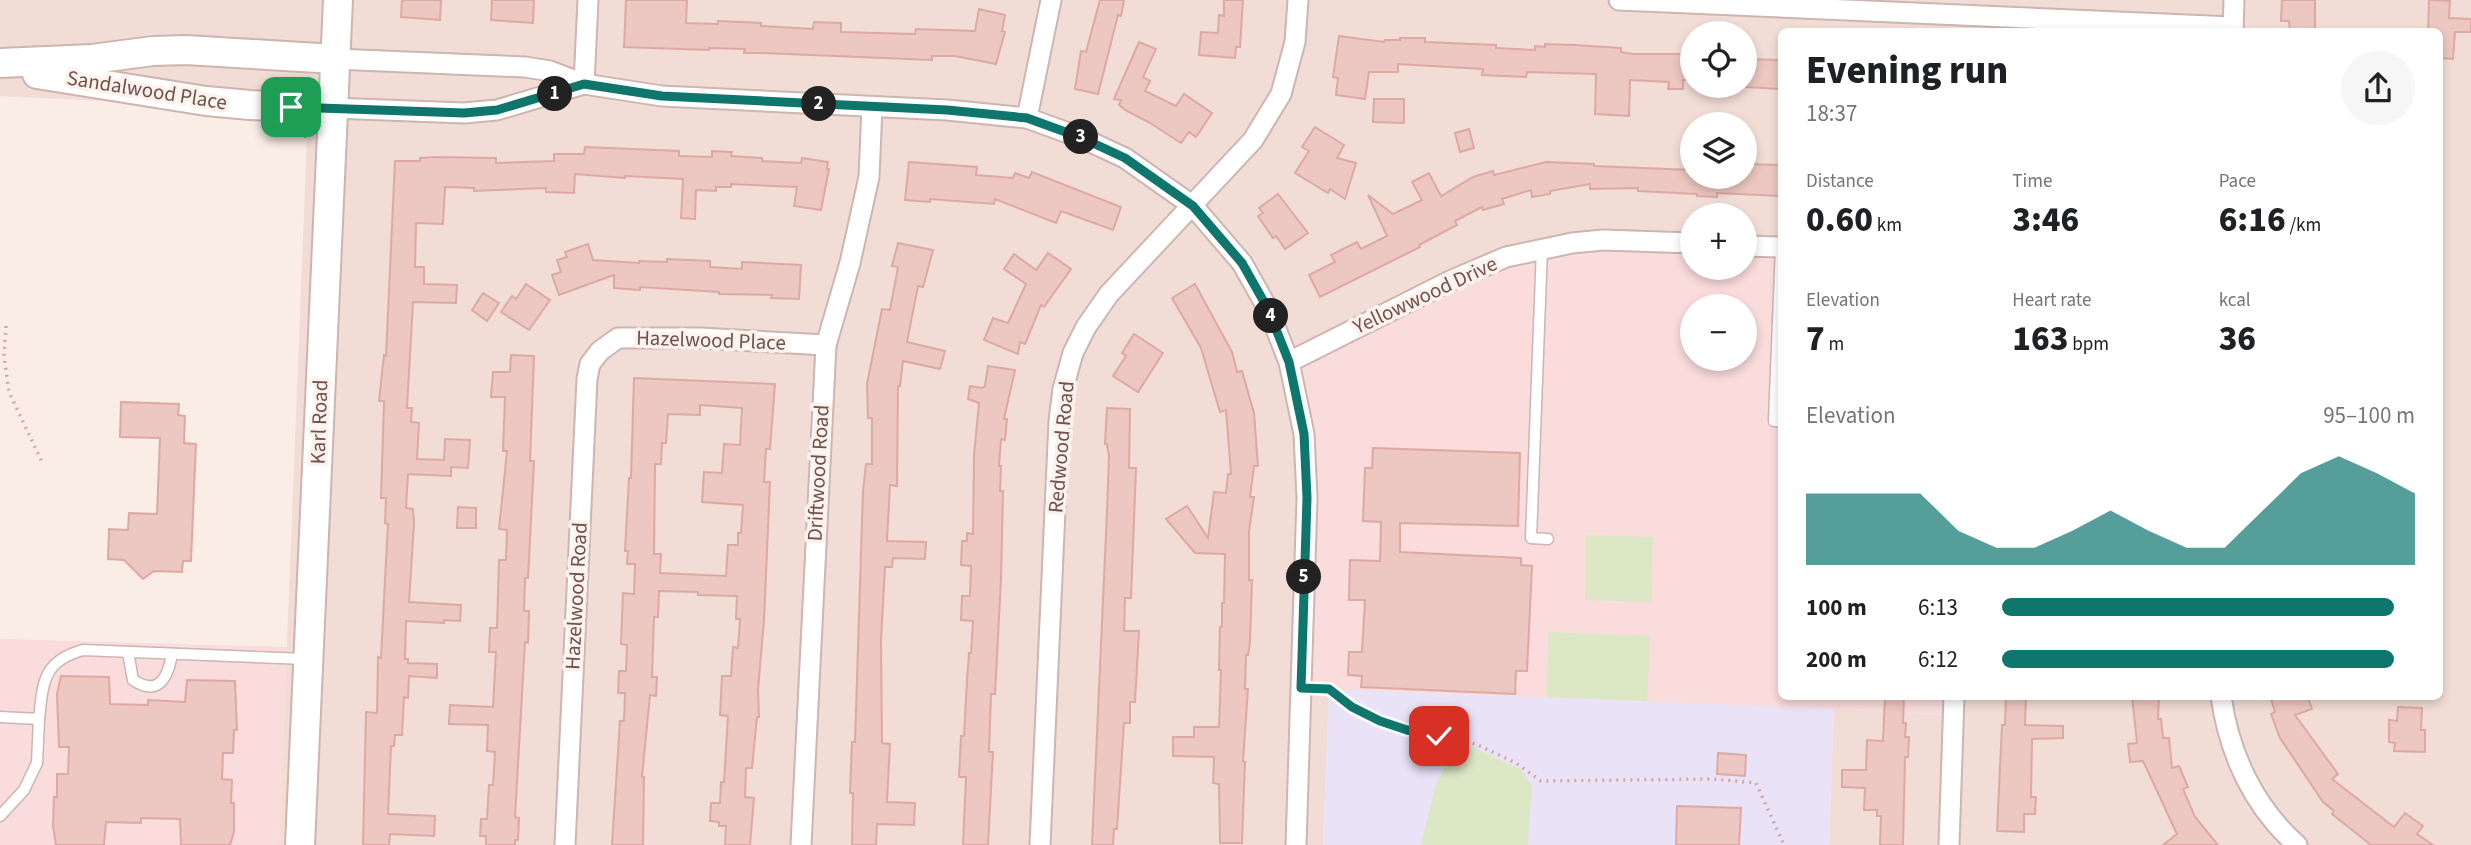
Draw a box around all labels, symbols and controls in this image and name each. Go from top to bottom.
map controls [1680,21,1757,371]
button: locate [1680,21,1757,98]
text: Evening run [1806,44,2008,98]
button: share [2341,51,2415,125]
street label: Sandalwood Place [65,63,229,117]
pin: 1 [538,76,572,112]
pin [261,77,321,137]
text: 1 [549,80,560,107]
pin: 2 [802,86,836,122]
icon: arrive [272,88,310,126]
text: 2 [813,90,824,117]
text: 18:37 [1806,97,1857,130]
button: layers [1680,112,1757,189]
pin: 3 [1064,120,1098,154]
text: 3 [1075,123,1086,150]
text: Distance [1806,168,1874,195]
text: Time [2012,168,2052,195]
text: Pace [2219,168,2256,195]
text: 0.60 [1806,195,1873,245]
text: 3:46 [2012,195,2079,245]
text: 6:16 [2219,195,2286,245]
button: + [1680,203,1757,280]
text: km [1873,212,1902,239]
text: /km [2286,212,2321,239]
street label: Yellowwood Drive [1347,248,1502,342]
text: Elevation [1806,287,1880,314]
text: Heart rate [2012,287,2091,314]
text: kcal [2219,287,2251,314]
button: − [1680,294,1757,371]
pin: 4 [1254,298,1288,334]
text: 4 [1265,302,1276,329]
text: 7 [1806,314,1825,364]
text: 163 [2012,314,2068,364]
text: 36 [2219,314,2256,364]
street label: Hazelwood Place [636,322,786,358]
text: m [1825,331,1844,358]
text: bpm [2068,331,2109,358]
street label: Karl Road [303,379,335,465]
street label: Redwood Road [1040,380,1082,514]
text: Elevation [1806,399,1896,432]
text: 95–100 m [2323,399,2415,432]
street label: Driftwood Road [799,404,837,542]
street label: Hazelwood Road [557,522,595,670]
pin: 5 [1286,560,1322,594]
text: 5 [1298,563,1309,590]
text: 100 m [1806,591,1867,624]
text: 6:13 [1918,591,1958,624]
text: 200 m [1806,643,1867,676]
text: 6:12 [1918,643,1958,676]
pin [1409,706,1469,766]
icon: check [1420,717,1458,755]

